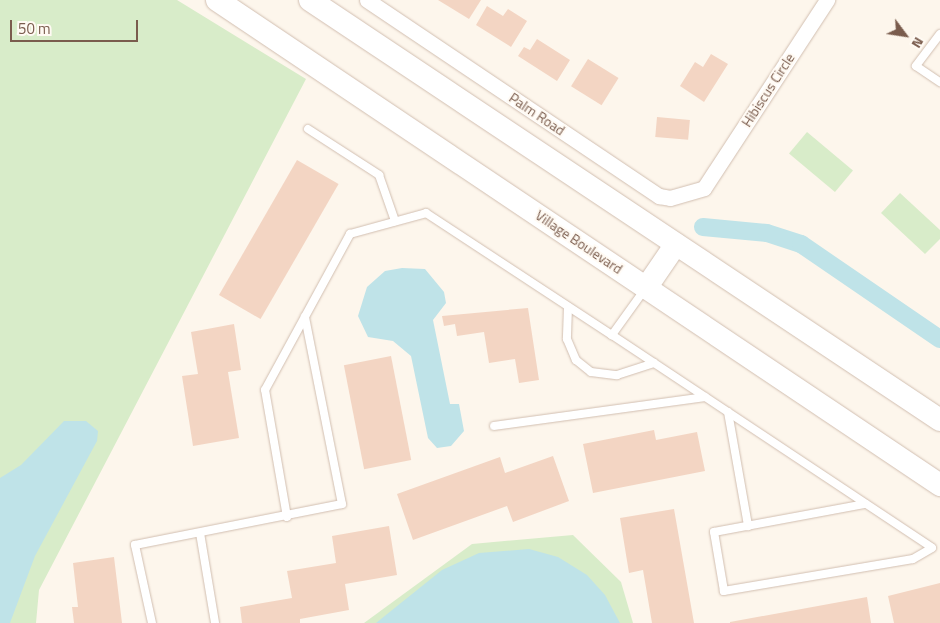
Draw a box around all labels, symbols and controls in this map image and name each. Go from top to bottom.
scale bar [12,10,140,42]
north arrow [880,10,930,60]
text: 50 m [18,17,51,40]
text: N [907,33,930,53]
street label: Hibiscus Circle [738,50,798,130]
street label: Palm Road [506,89,568,139]
street label: Village Boulevard [532,207,626,277]

